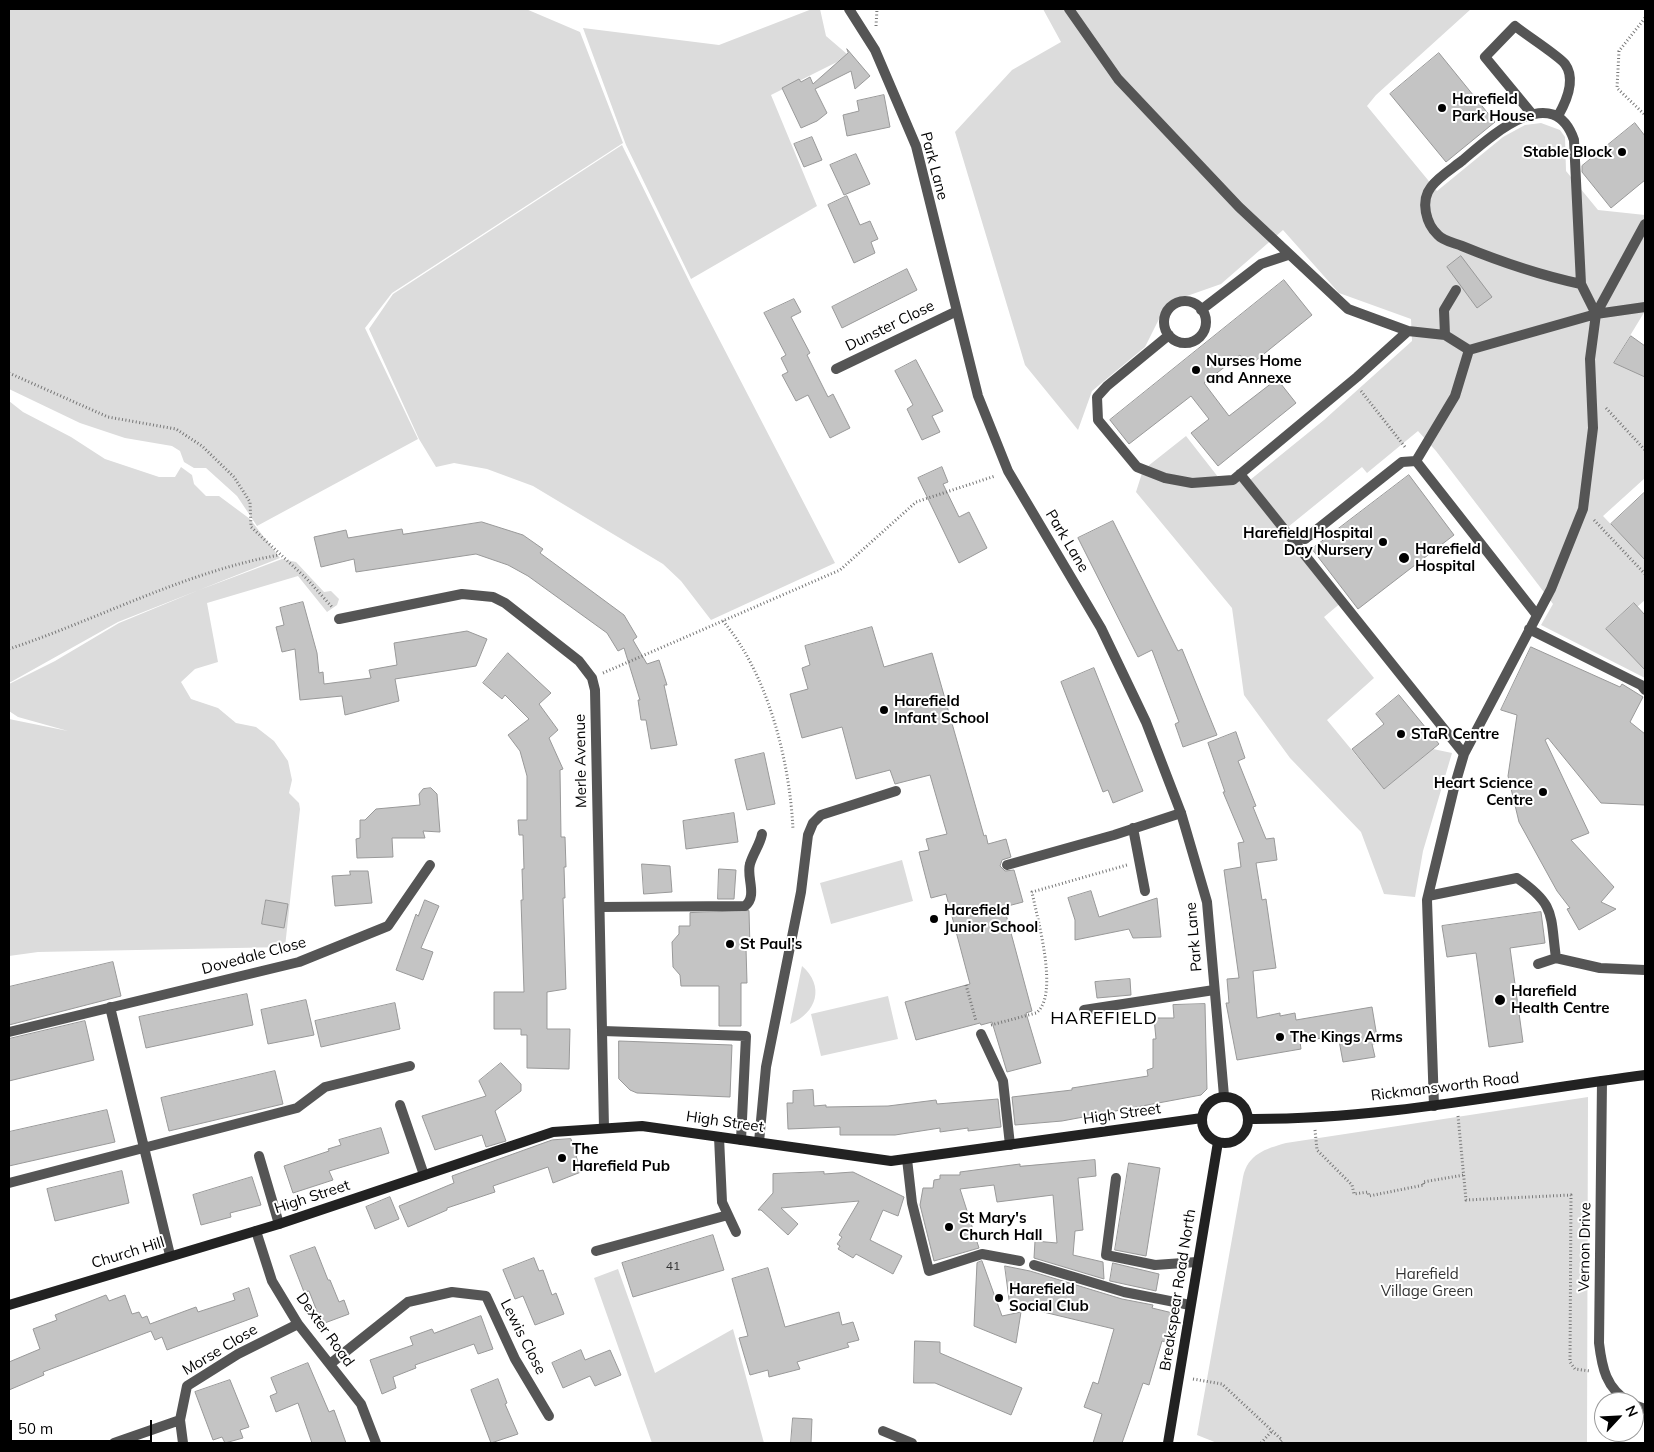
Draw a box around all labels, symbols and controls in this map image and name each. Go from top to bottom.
place label: Harefield Park House [1452,90,1534,125]
marker: Harefield Park House [1436,102,1448,114]
street label: Park Lane [916,130,952,202]
place label: Stable Block [1523,143,1612,161]
marker: Stable Block [1616,146,1628,158]
street label: Dunster Close [843,297,937,355]
place label: Nurses Home and Annexe [1206,352,1302,387]
marker: Nurses Home and Annexe [1190,364,1202,376]
street label: Park Lane [1041,507,1093,575]
place label: Harefield Hospital Day Nursery [1243,524,1373,559]
marker: Harefield Hospital Day Nursery [1377,536,1389,548]
place label: Harefield Hospital [1415,540,1481,575]
marker: Harefield Hospital [1397,551,1411,565]
place label: Harefield Infant School [894,692,989,727]
marker: Harefield Infant School [878,704,890,716]
street label: Merle Avenue [571,714,591,808]
place label: STaR Centre [1411,725,1499,743]
marker: STaR Centre [1395,728,1407,740]
place label: Heart Science Centre [1434,774,1533,809]
marker: Heart Science Centre [1537,786,1549,798]
place label: Harefield Junior School [944,901,1038,936]
street label: Park Lane [1182,902,1206,972]
marker: Harefield Junior School [928,913,940,925]
street label: Dovedale Close [200,933,308,979]
place label: St Paul's [740,935,802,953]
marker: St Paul's [724,938,736,950]
place label: Harefield Health Centre [1511,982,1610,1017]
marker: Harefield Health Centre [1493,993,1507,1007]
district label: HAREFIELD [1049,1008,1159,1030]
place label: The Kings Arms [1290,1028,1403,1046]
marker: The Kings Arms [1274,1031,1286,1043]
street label: Rickmansworth Road [1370,1069,1520,1105]
street label: High Street [1082,1100,1162,1128]
street label: High Street [685,1108,765,1136]
place label: The Harefield Pub [572,1140,670,1175]
marker: The Harefield Pub [556,1152,568,1164]
street label: High Street [272,1176,352,1218]
street label: Vernon Drive [1575,1202,1595,1292]
street label: Breakspear Road North [1156,1208,1200,1372]
place label: St Mary's Church Hall [959,1209,1042,1244]
marker: St Mary's Church Hall [943,1221,955,1233]
street label: Church Hill [89,1233,167,1273]
house number: 41 [666,1259,680,1273]
park label: Harefield Village Green [1381,1265,1473,1300]
place label: Harefield Social Club [1009,1280,1089,1315]
street label: Dexter Road [292,1290,358,1370]
marker: Harefield Social Club [993,1292,1005,1304]
street label: Lewis Close [496,1296,550,1378]
street label: Morse Close [179,1321,261,1379]
north arrow [1594,1392,1644,1442]
text: N [1621,1402,1642,1420]
scale bar [12,1410,155,1442]
text: 50 m [18,1419,53,1438]

